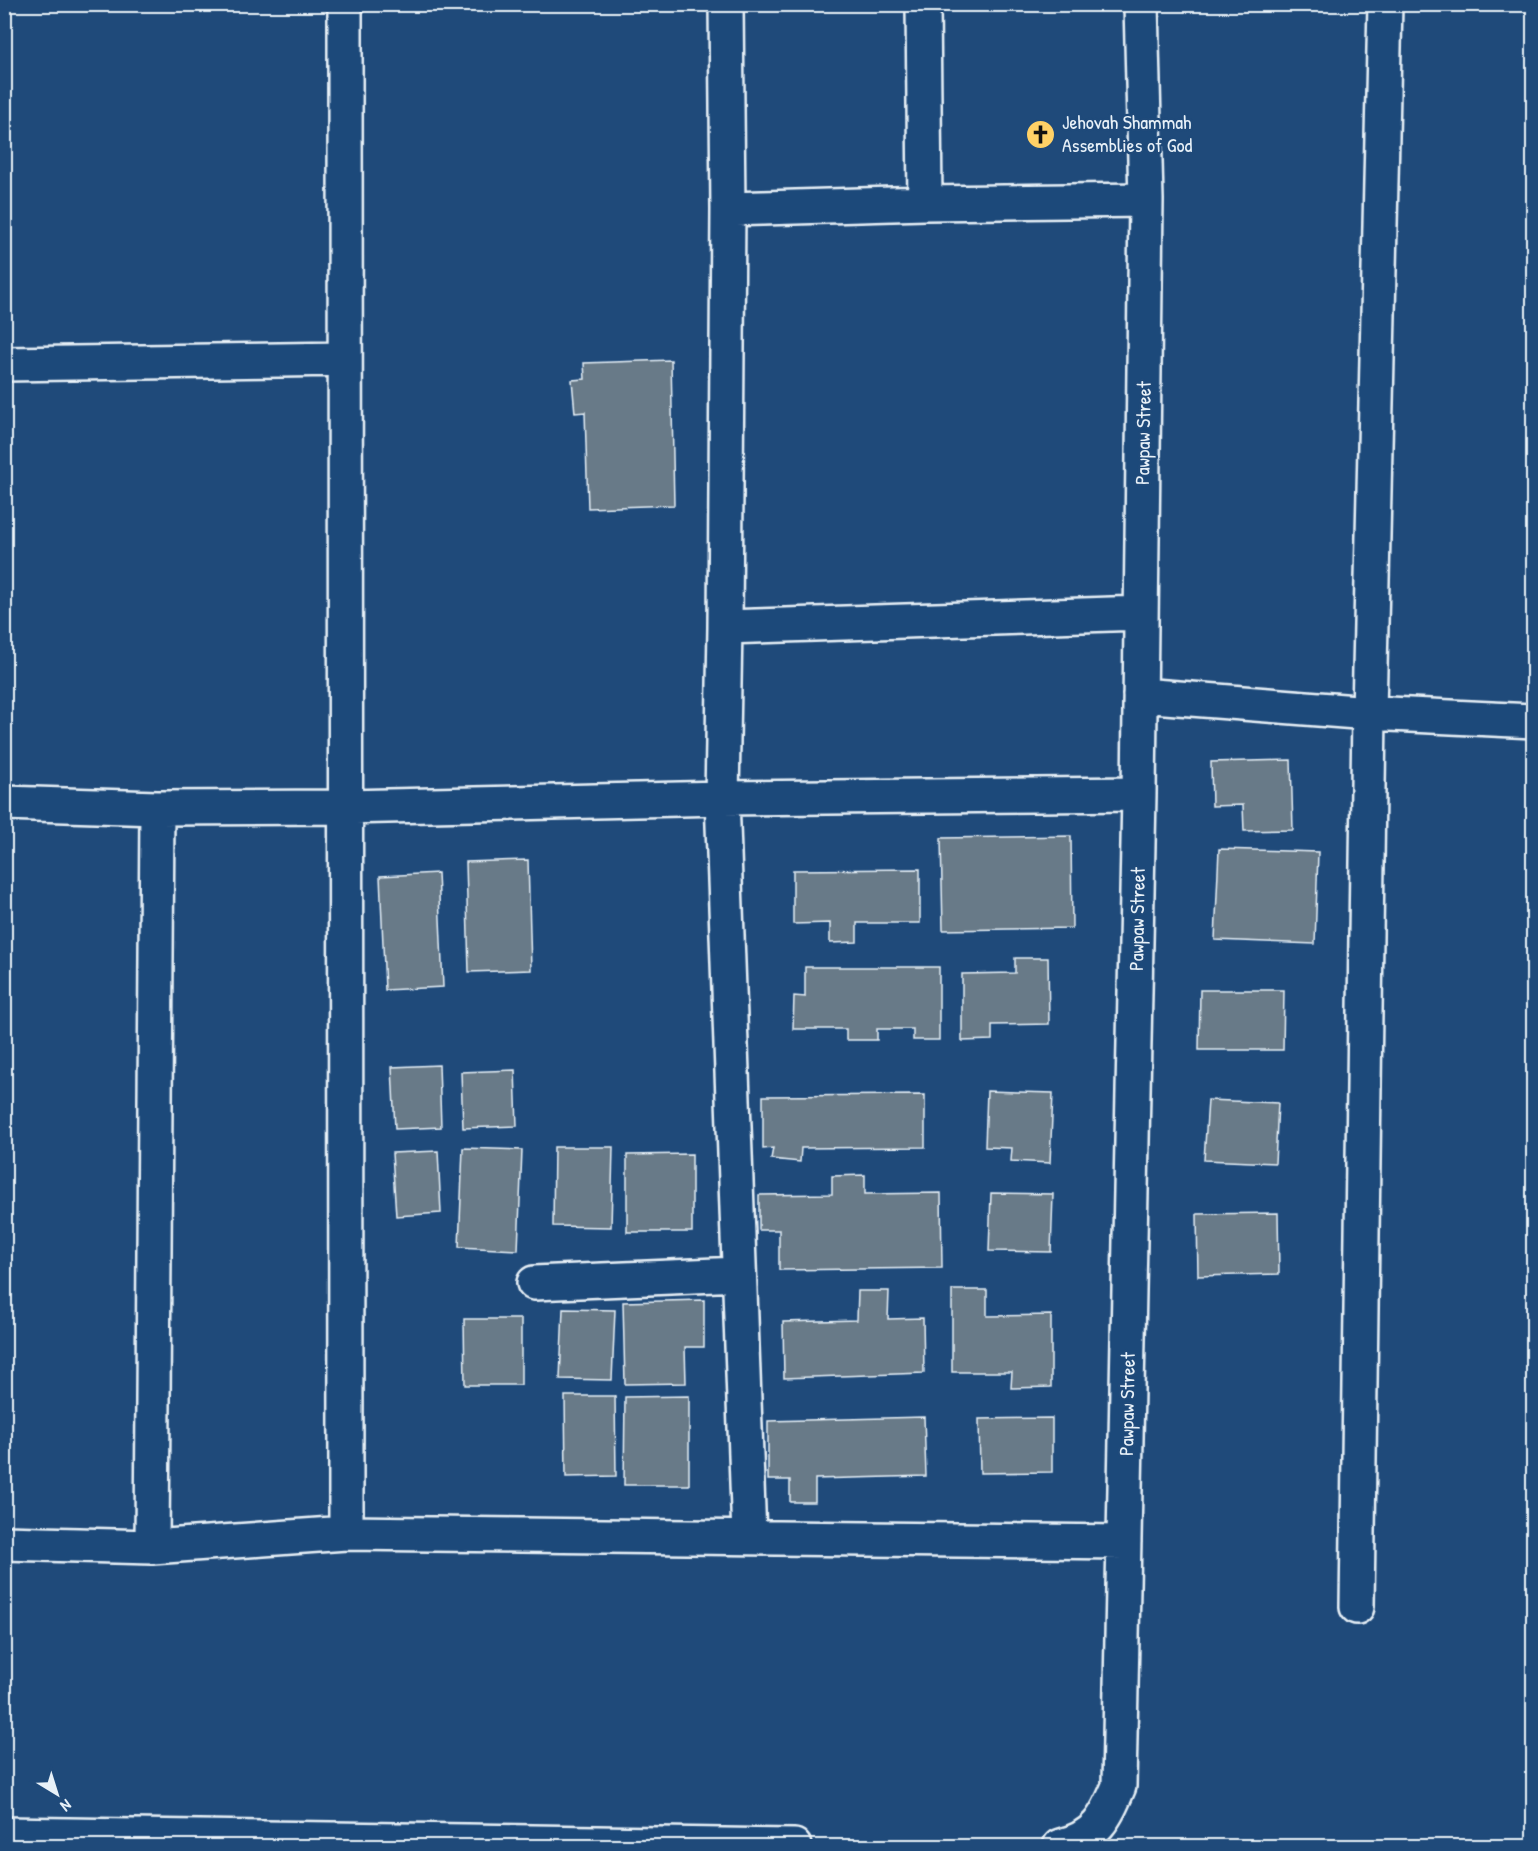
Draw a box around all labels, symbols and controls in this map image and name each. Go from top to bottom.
place label: Jehovah Shammah Assemblies of God [1062,108,1193,158]
church icon: Jehovah Shammah Assemblies of God [1025,118,1057,150]
street label: Pawpaw Street [1128,380,1157,485]
street label: Pawpaw Street [1122,866,1151,971]
street label: Pawpaw Street [1112,1351,1141,1456]
north arrow [27,1764,87,1824]
text: N [56,1795,76,1817]

